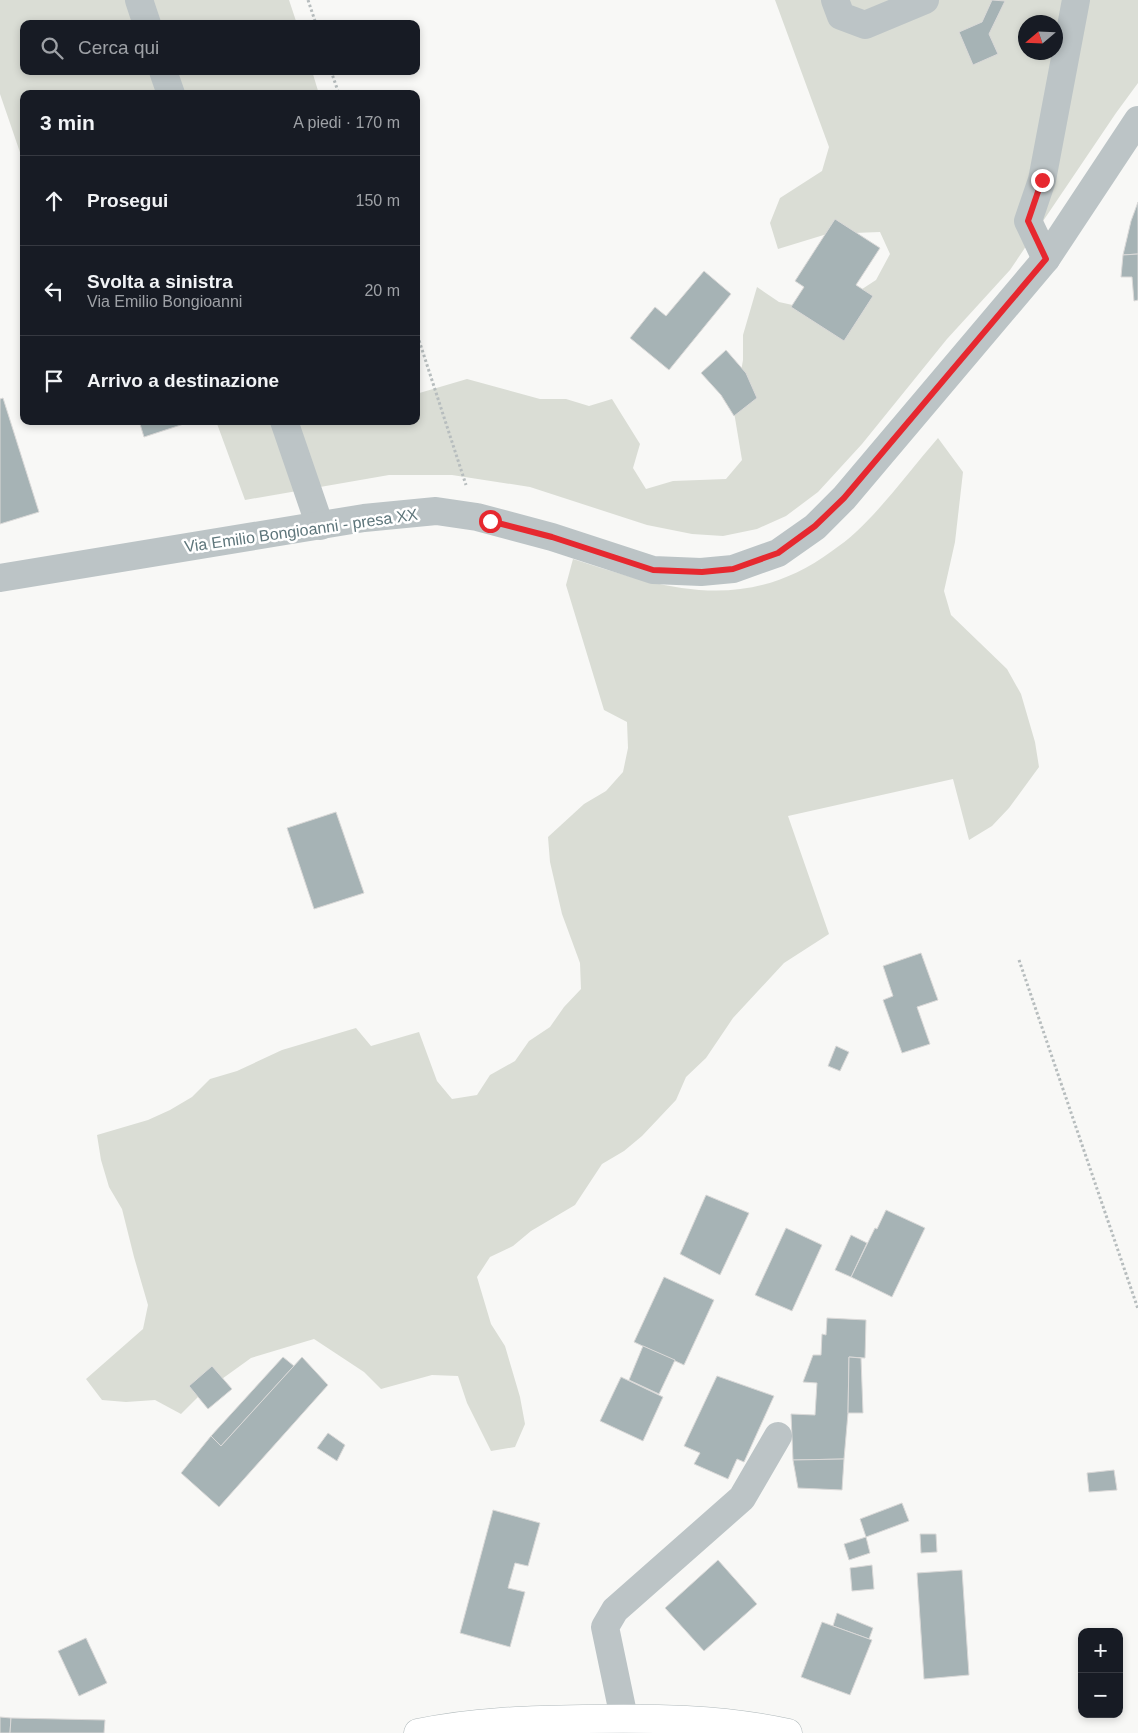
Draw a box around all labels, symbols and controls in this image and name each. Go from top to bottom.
north arrow [1018,15,1063,60]
search box [20,20,420,75]
icon: search [38,34,66,62]
text: Cerca qui [78,37,159,58]
text: 3 min [40,111,95,134]
text: A piedi · 170 m [293,114,400,131]
route end [1031,169,1054,192]
icon: ahead [40,187,68,215]
text: Prosegui [87,190,168,211]
text: 150 m [356,192,400,209]
text: Svolta a sinistra [87,271,233,292]
icon: left [40,277,68,305]
text: 20 m [364,282,400,299]
text: Via Emilio Bongioanni [87,293,242,310]
icon: arrive [40,367,68,395]
text: Arrivo a destinazione [87,370,279,391]
street label: Via Emilio Bongioanni - presa XX [183,506,419,555]
route start [479,510,502,533]
map controls [1078,1628,1123,1718]
button: + [1078,1628,1123,1673]
button: − [1078,1673,1123,1718]

